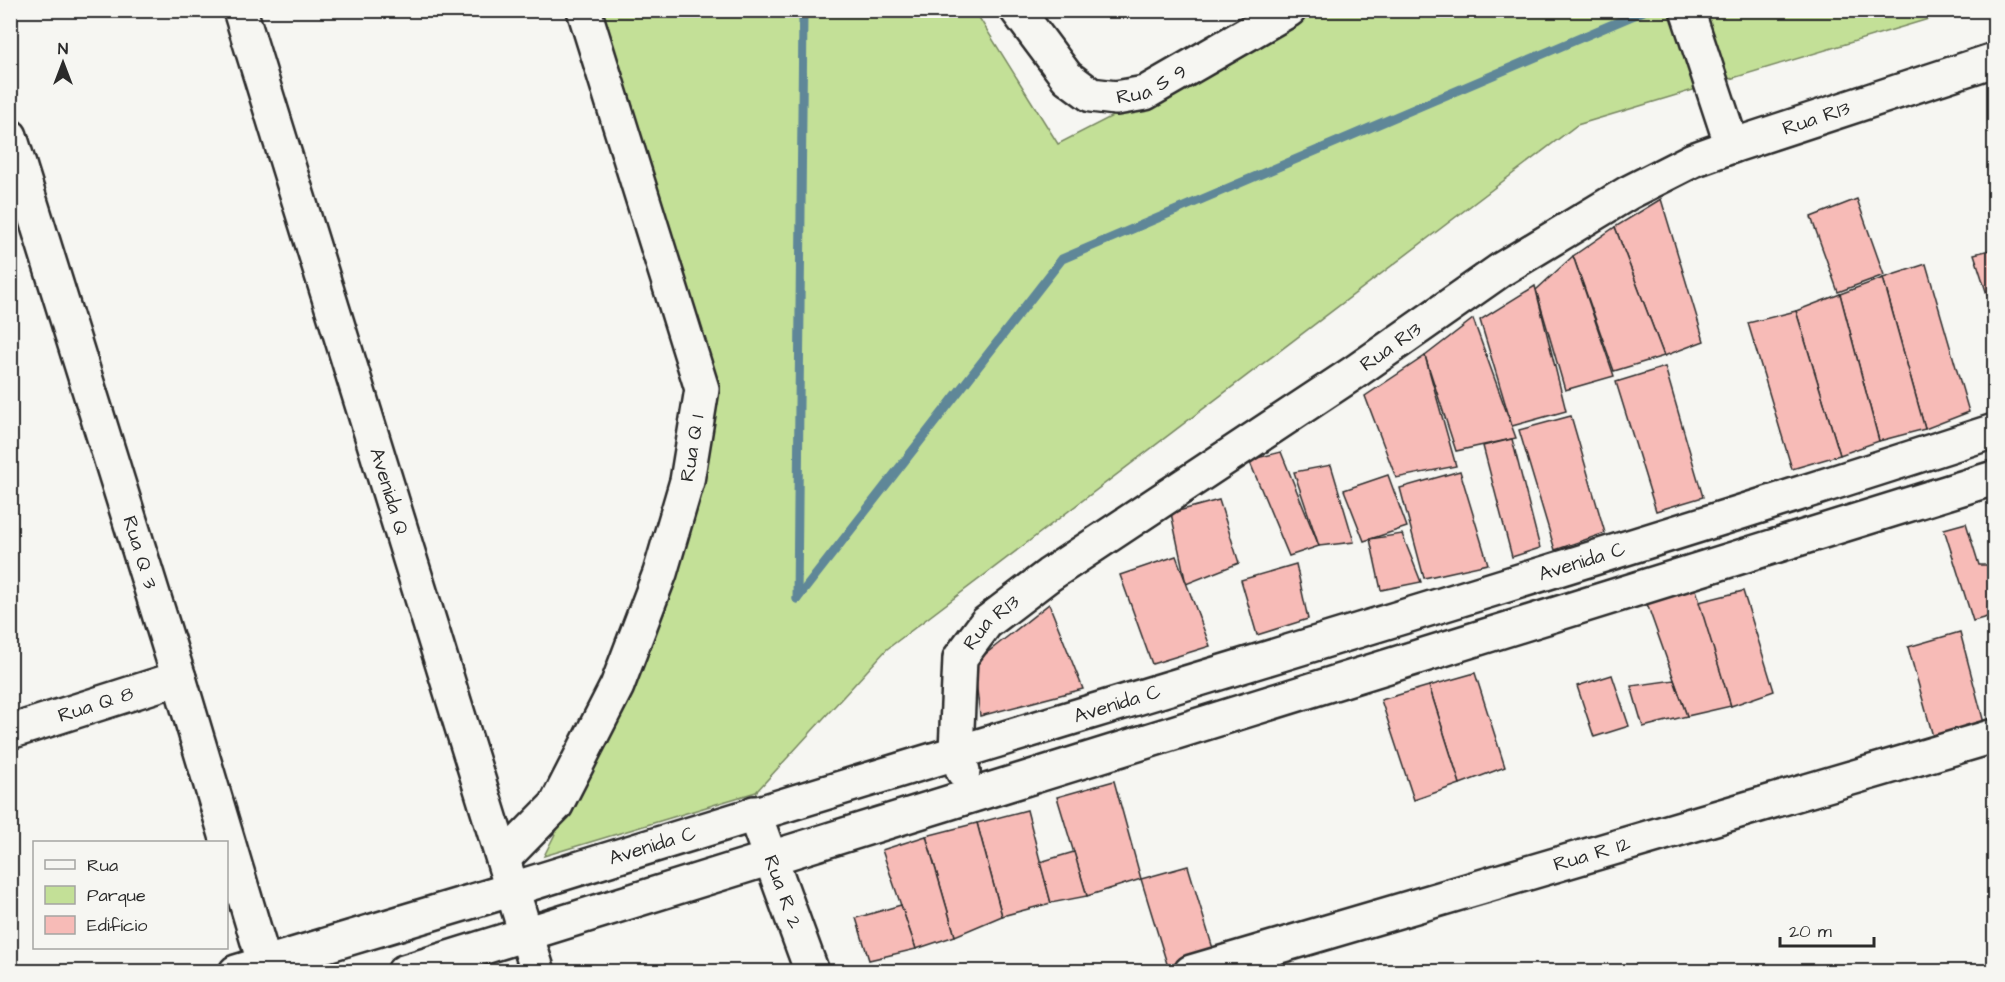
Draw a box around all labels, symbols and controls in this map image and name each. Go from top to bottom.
north arrow [33,33,93,93]
text: N [58,38,68,60]
street label: Rua S 9 [1114,58,1192,112]
street label: Rua R13 [1779,94,1854,142]
street label: Rua R13 [1354,315,1427,378]
street label: Rua Q 1 [673,412,712,484]
street label: Avenida Q [362,444,416,538]
street label: Rua Q 3 [115,512,164,592]
street label: Avenida C [1535,535,1629,588]
street label: Rua R13 [956,588,1025,656]
street label: Avenida C [1070,677,1164,730]
street label: Rua Q 8 [54,679,137,730]
street label: Avenida C [605,819,699,872]
street label: Rua R 12 [1550,829,1634,879]
legend [33,841,228,949]
street label: Rua R 2 [757,851,809,933]
text: Rua [87,853,118,878]
text: Parque [87,883,146,908]
scale bar [1780,910,1874,948]
text: Edifício [87,913,147,938]
text: 20 m [1789,919,1832,944]

